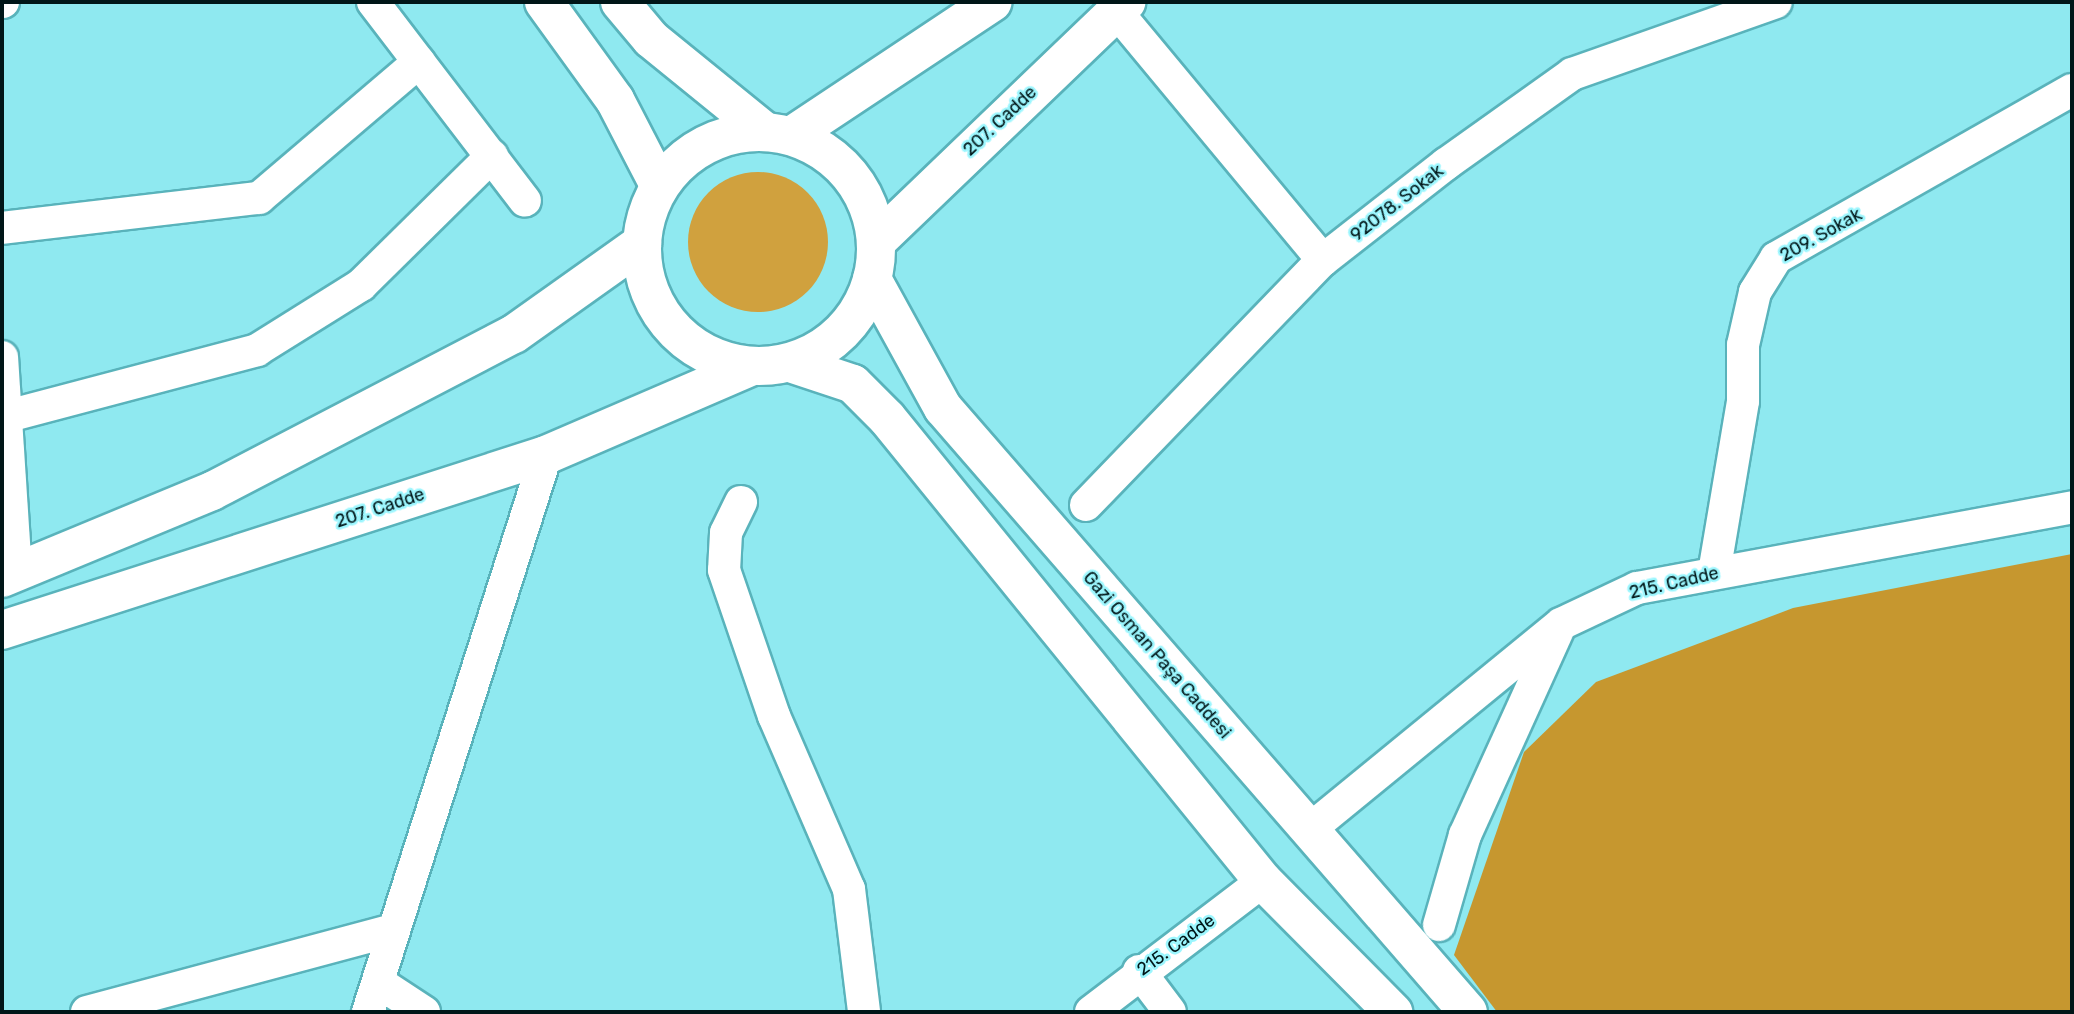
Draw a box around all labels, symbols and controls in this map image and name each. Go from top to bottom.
street label: 207. Cadde [959,82,1041,160]
street label: 92078. Sokak [1346,160,1448,246]
street label: 209. Sokak [1776,204,1866,266]
street label: 207. Cadde [333,483,427,533]
street label: 215. Cadde [1627,562,1721,604]
street label: Gazi Osman Paşa Caddesi [1078,567,1236,743]
street label: 215. Cadde [1133,909,1219,981]

